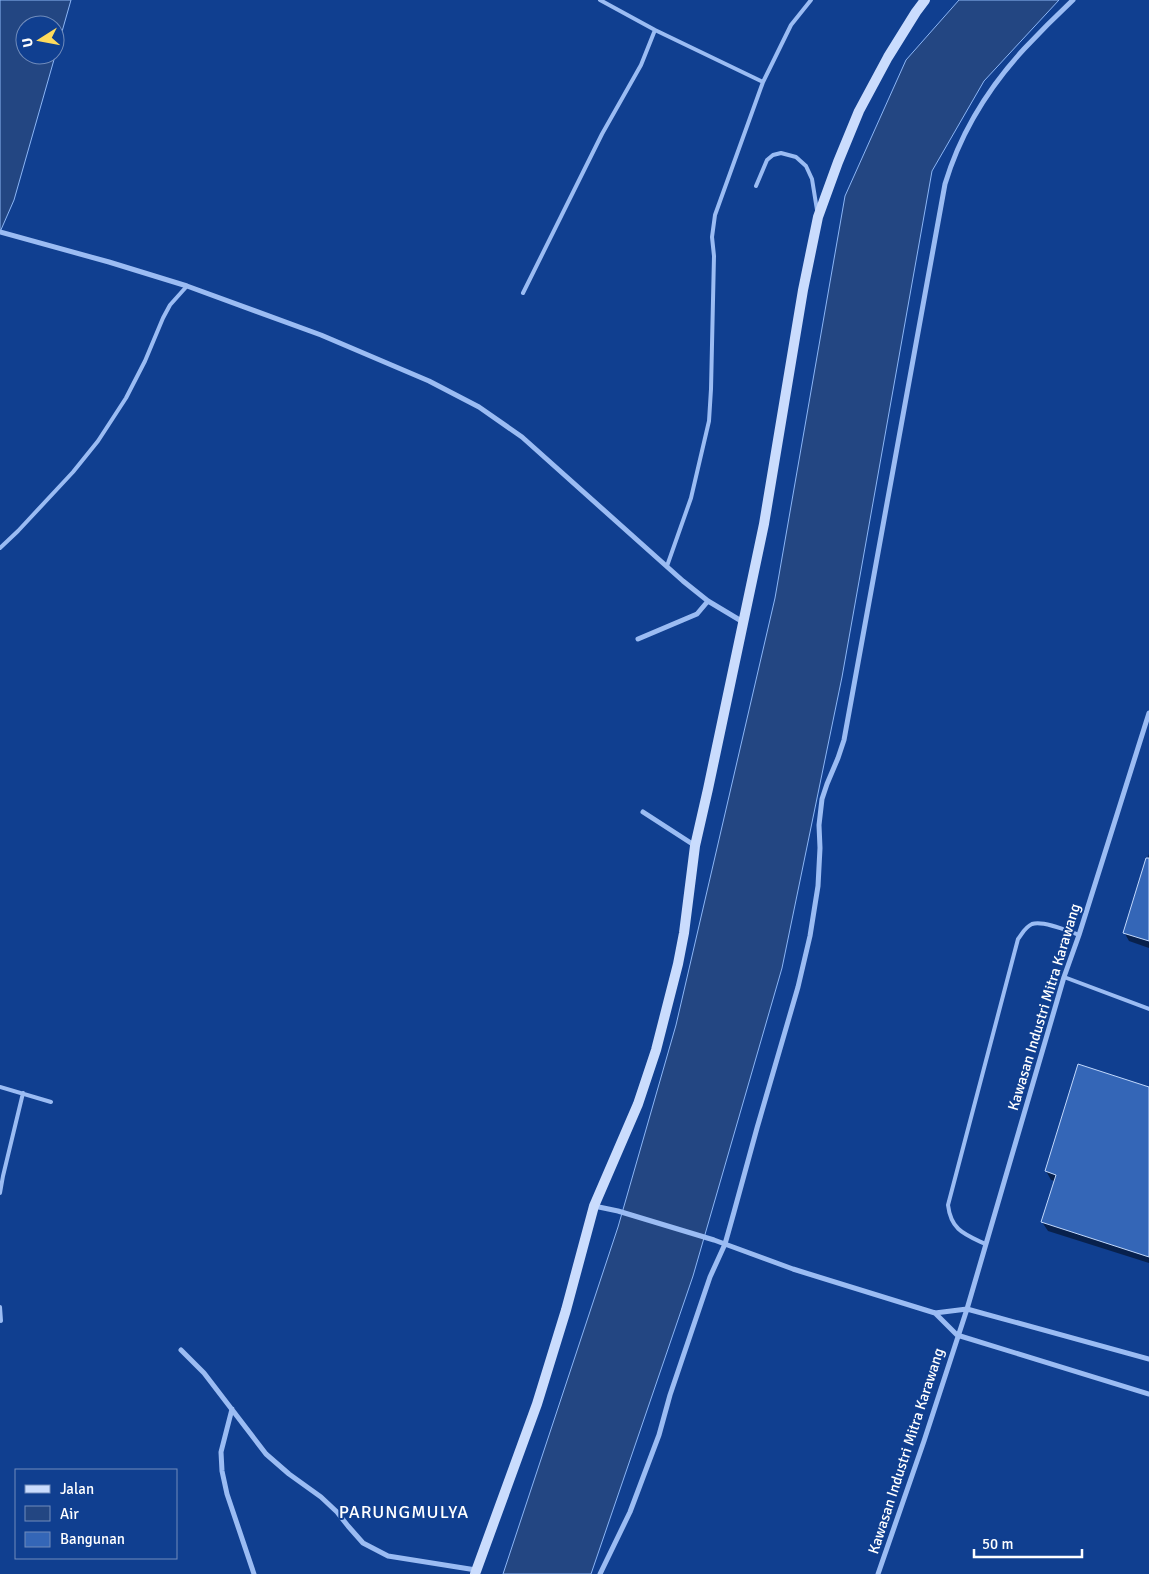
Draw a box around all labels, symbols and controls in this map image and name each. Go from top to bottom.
north arrow [15,15,65,65]
text: U [18,36,37,49]
street label: Kawasan Industri Mitra Karawang [1004,901,1084,1113]
street label: Kawasan Industri Mitra Karawang [864,1346,948,1556]
legend [15,1469,178,1559]
text: Jalan [60,1480,94,1498]
district label: PARUNGMULYA [339,1501,469,1523]
text: Air [60,1505,79,1523]
scale bar [974,1526,1082,1558]
text: Bangunan [60,1530,125,1548]
text: 50 m [982,1535,1013,1553]

